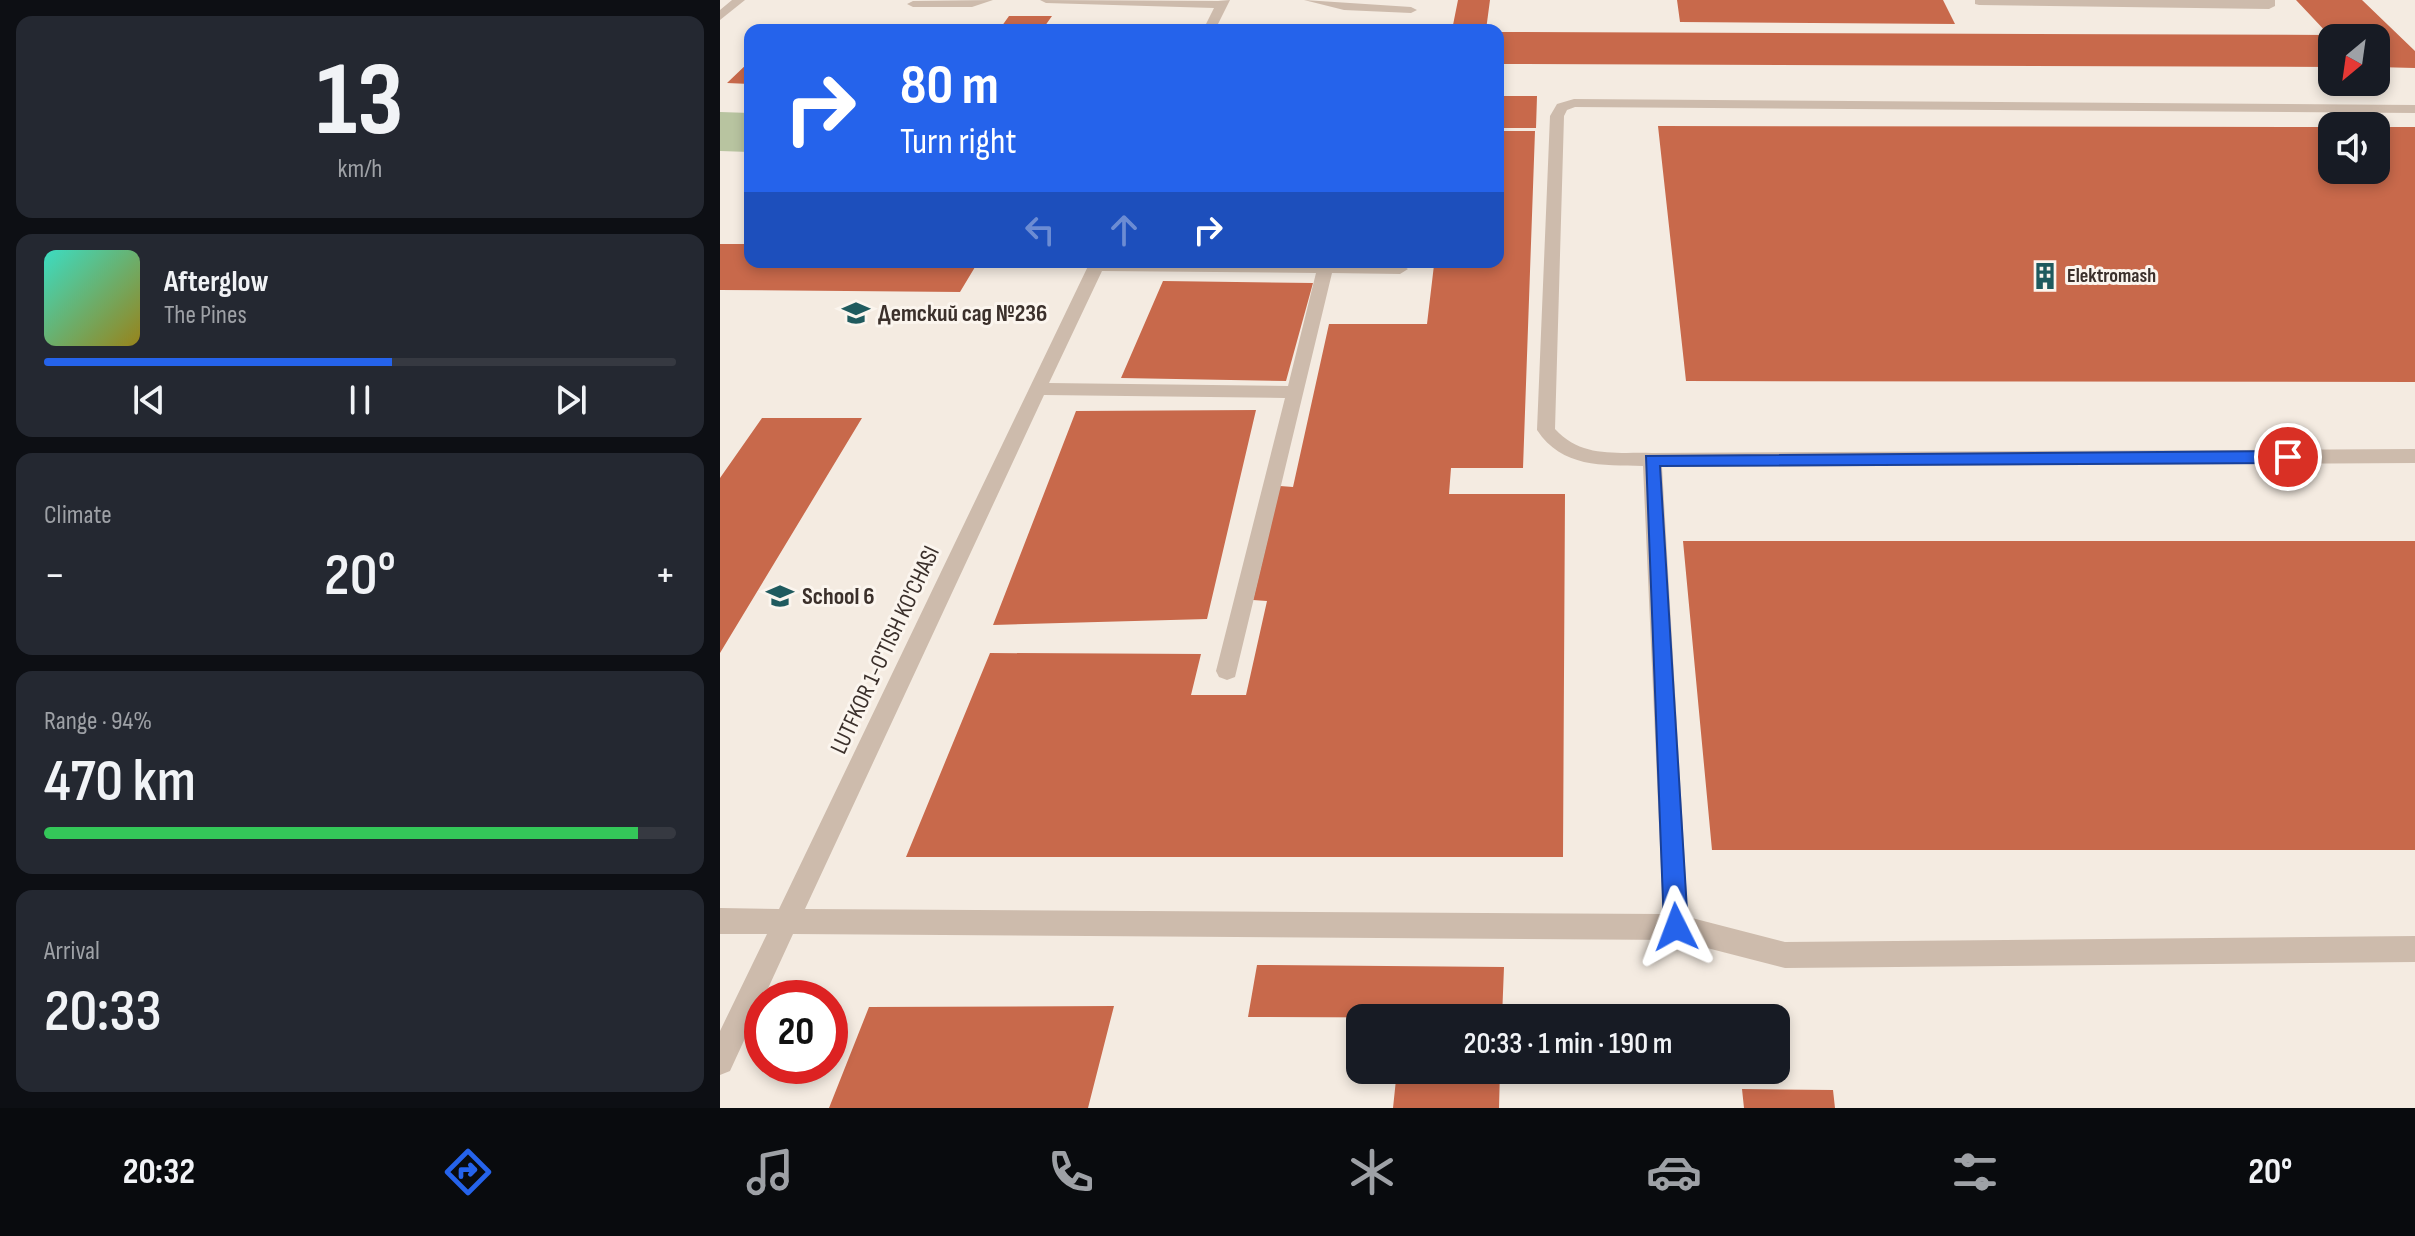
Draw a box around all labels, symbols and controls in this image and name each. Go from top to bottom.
north arrow [2318,24,2390,96]
map controls [2318,24,2390,184]
text: 13 [316,39,404,164]
text: 80 m [900,53,999,120]
icon: right [768,56,872,160]
button: sound [2318,112,2390,184]
text: Turn right [900,121,1017,164]
text: km/h [338,154,382,185]
icon: left [1018,208,1062,252]
icon: ahead [1102,208,1146,252]
icon: right [1186,208,1230,252]
building icon: Elektromash [2030,261,2060,291]
text: Afterglow [164,264,269,300]
place label: Elektromash [2067,264,2156,288]
school or university icon: Детский сад №236 [841,298,871,328]
place label: Детский сад №236 [878,299,1047,328]
text: The Pines [164,300,247,331]
icon: previous [127,378,171,422]
icon: pause [338,378,382,422]
icon: next [549,378,593,422]
pin [2254,423,2322,491]
icon: arrive [2266,435,2310,479]
text: Climate [44,500,112,531]
text: 20° [324,540,396,612]
street label: LUTFKOR 1-O'TISH KO'CHASI [824,541,946,759]
text: − [44,549,66,602]
text: + [654,549,676,602]
school or university icon: School 6 [765,581,795,611]
place label: School 6 [802,582,874,611]
text: Range · 94% [44,706,152,737]
text: 470 km [44,746,196,818]
position arrow [1634,885,1718,969]
text: Arrival [44,936,100,967]
text: 20:33 [44,976,162,1048]
speed limit sign: 20 [744,980,848,1084]
text: 20:33 · 1 min · 190 m [1464,1026,1672,1062]
icon: directions [440,1144,496,1200]
icon: music [742,1144,798,1200]
icon: phone [1043,1144,1099,1200]
icon: climate [1344,1144,1400,1200]
icon: car [1646,1144,1702,1200]
icon: filters [1947,1144,2003,1200]
text: 20:32 [123,1151,195,1194]
text: 20° [2248,1151,2292,1194]

